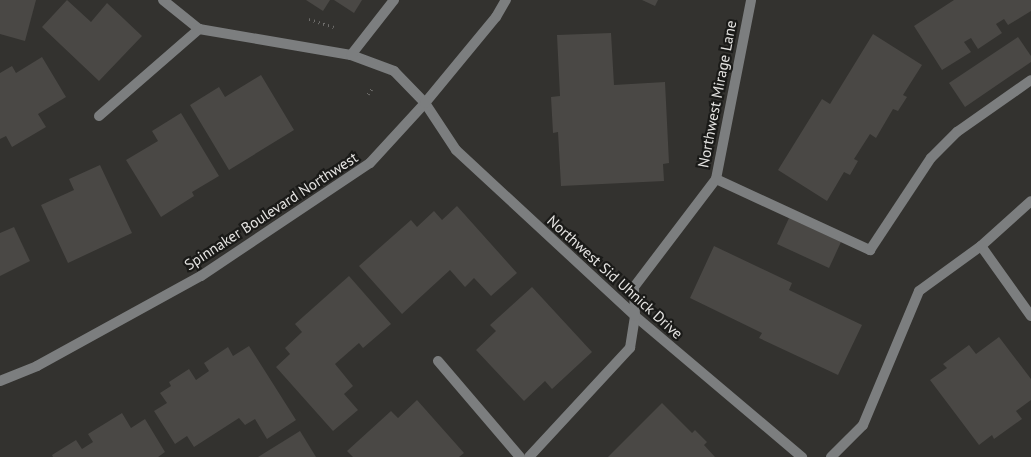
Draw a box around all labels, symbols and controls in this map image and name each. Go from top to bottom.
street label: Northwest Mirage Lane [694,19,740,169]
street label: Spinnaker Boulevard Northwest [181,148,361,274]
street label: Northwest Sid Uhnick Drive [543,211,687,343]

